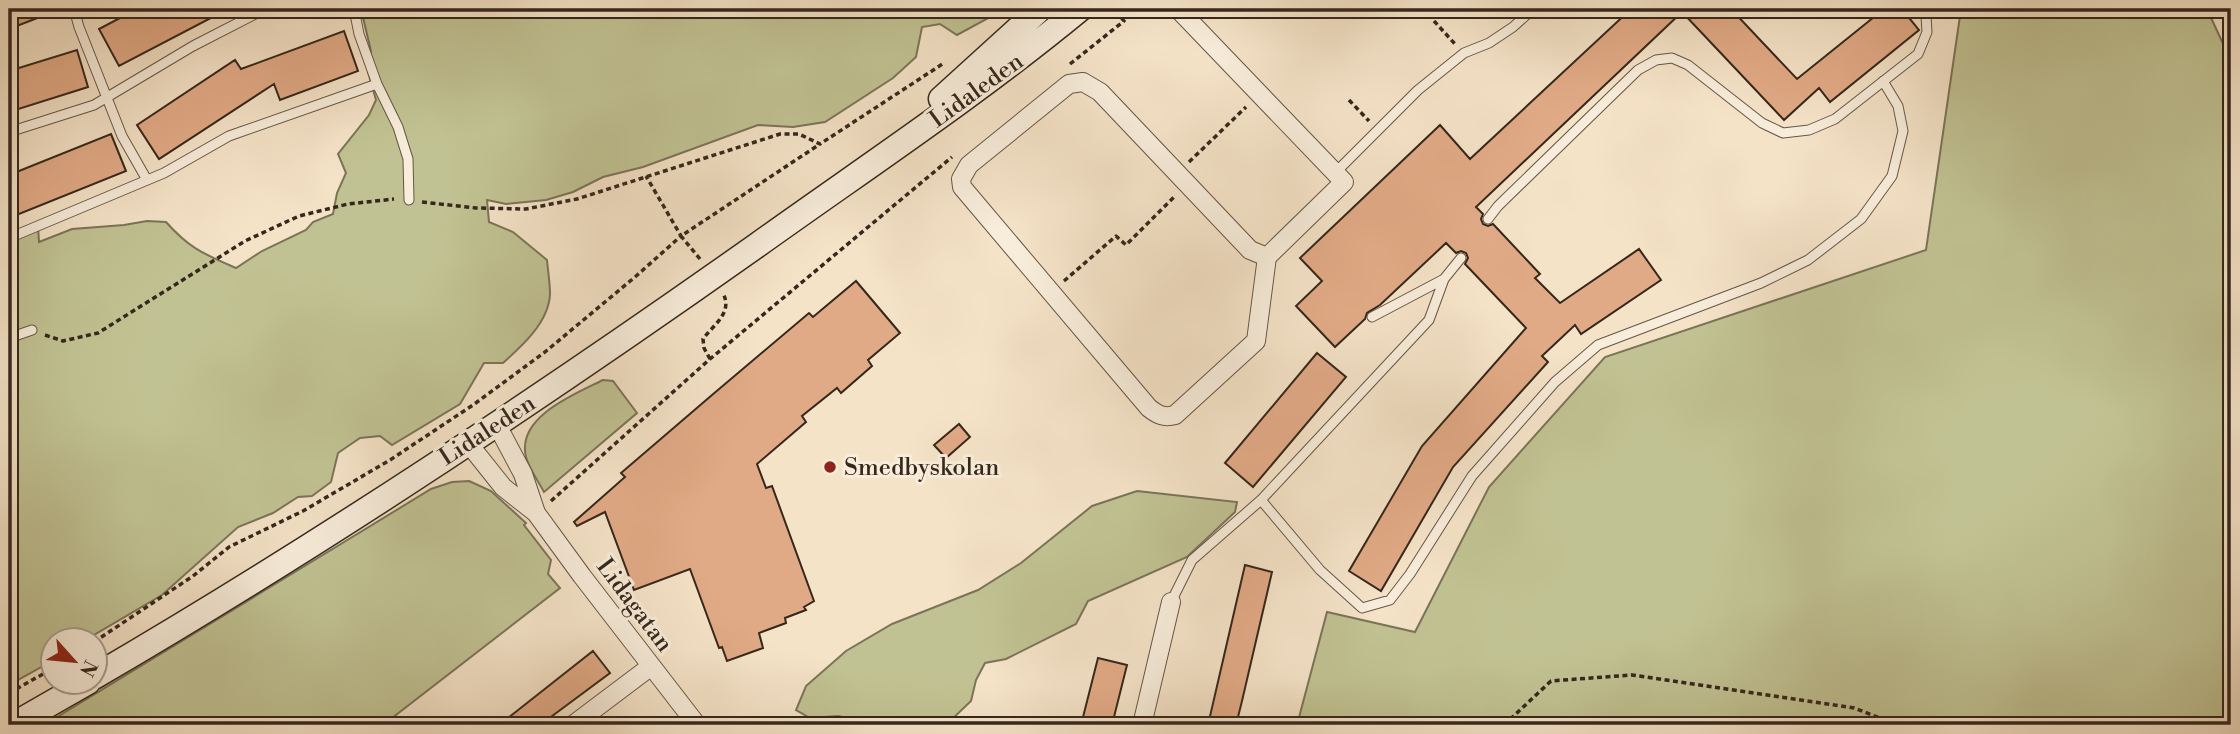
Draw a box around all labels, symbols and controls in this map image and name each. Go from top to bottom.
street label: Lidaleden [924,47,1029,135]
street label: Lidaleden [434,389,541,473]
place label: Smedbyskolan [844,453,999,483]
marker: Smedbyskolan [822,459,838,475]
street label: Lidagatan [589,553,679,658]
north arrow [38,626,108,696]
text: N [74,656,102,680]

